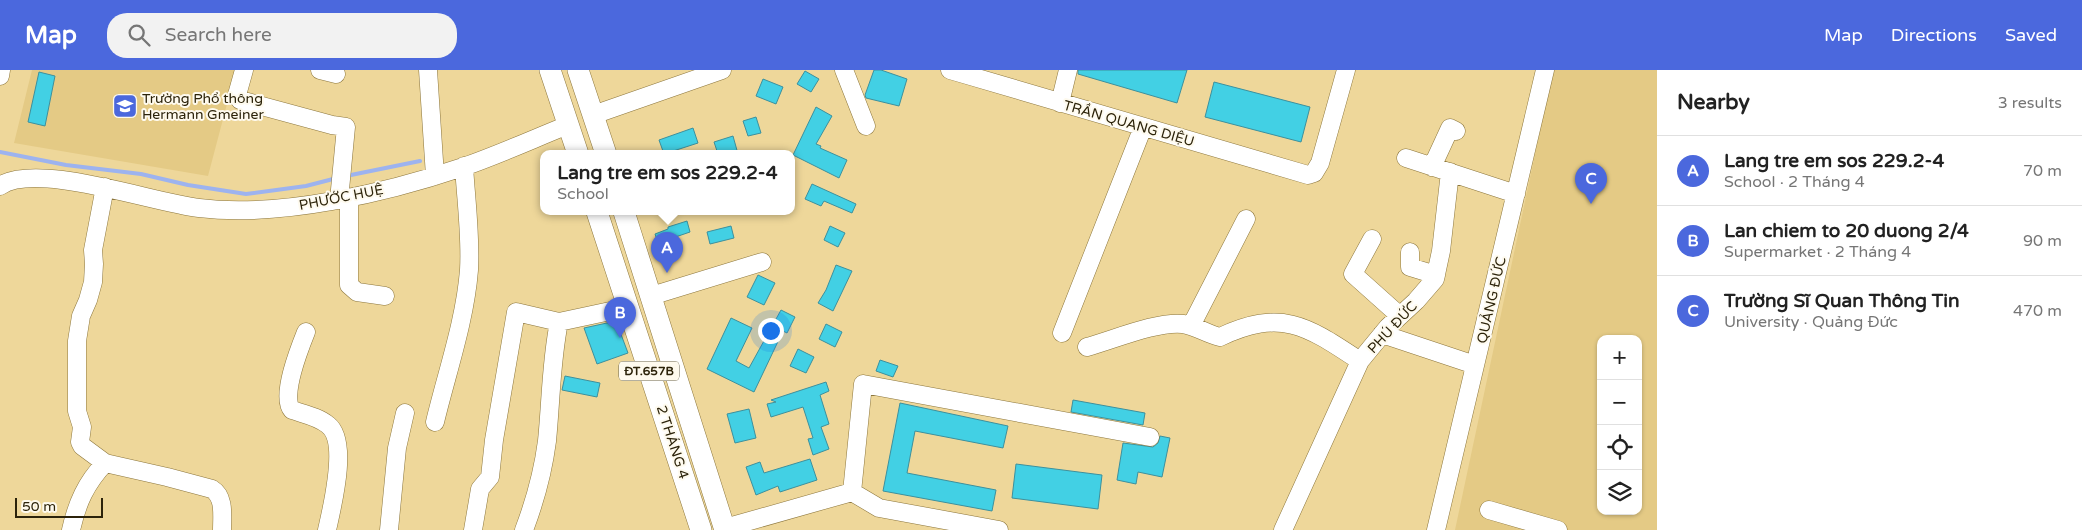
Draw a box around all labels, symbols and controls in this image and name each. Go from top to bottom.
search box [107,13,457,58]
text: Map [25,21,77,50]
icon: search [125,21,153,49]
text: Search here [165,24,272,46]
text: Map [1824,24,1863,46]
text: Directions [1891,24,1977,46]
text: Saved [2005,24,2057,46]
place label: Trường Phổ thông Hermann Gmeiner [142,90,264,123]
text: Nearby [1677,90,1750,115]
school or university icon: Trường Phổ thông Hermann Gmeiner [112,93,138,119]
text: 3 results [1998,93,2062,113]
street label: TRẦN QUANG DIỆU [1061,97,1196,150]
popup [540,150,795,215]
text: Lang tre em sos 229.2-4 [1724,150,1944,172]
text: A [1687,161,1699,181]
text: 70 m [2023,161,2062,181]
text: Lang tre em sos 229.2-4 [557,162,778,184]
pin: C [1575,163,1607,204]
text: School · 2 Tháng 4 [1724,172,1865,192]
street label: PHƯỚC HUỆ [298,181,385,214]
text: School [557,184,609,204]
text: Lan chiem to 20 duong 2/4 [1724,220,1969,242]
text: B [1687,231,1699,251]
text: 90 m [2023,231,2062,251]
pin: A [651,232,683,273]
text: Supermarket · 2 Tháng 4 [1724,242,1911,262]
street label: QUẢNG ĐỨC [1473,255,1510,345]
text: Trường Sĩ Quan Thông Tin [1724,290,1960,312]
pin: B [604,297,636,338]
street label: PHÚ ĐỨC [1364,297,1421,357]
text: C [1687,301,1699,321]
text: 470 m [2013,301,2062,321]
text: University · Quảng Đức [1724,312,1898,332]
your location [758,318,784,344]
map controls [1597,335,1642,515]
button: + [1597,335,1642,380]
road number: ĐT.657B [619,362,679,380]
button: − [1597,380,1642,425]
street label: 2 THÁNG 4 [653,403,692,481]
button: locate [1597,425,1642,470]
button: layers [1597,470,1642,515]
scale bar [15,495,102,518]
text: 50 m [22,498,56,515]

